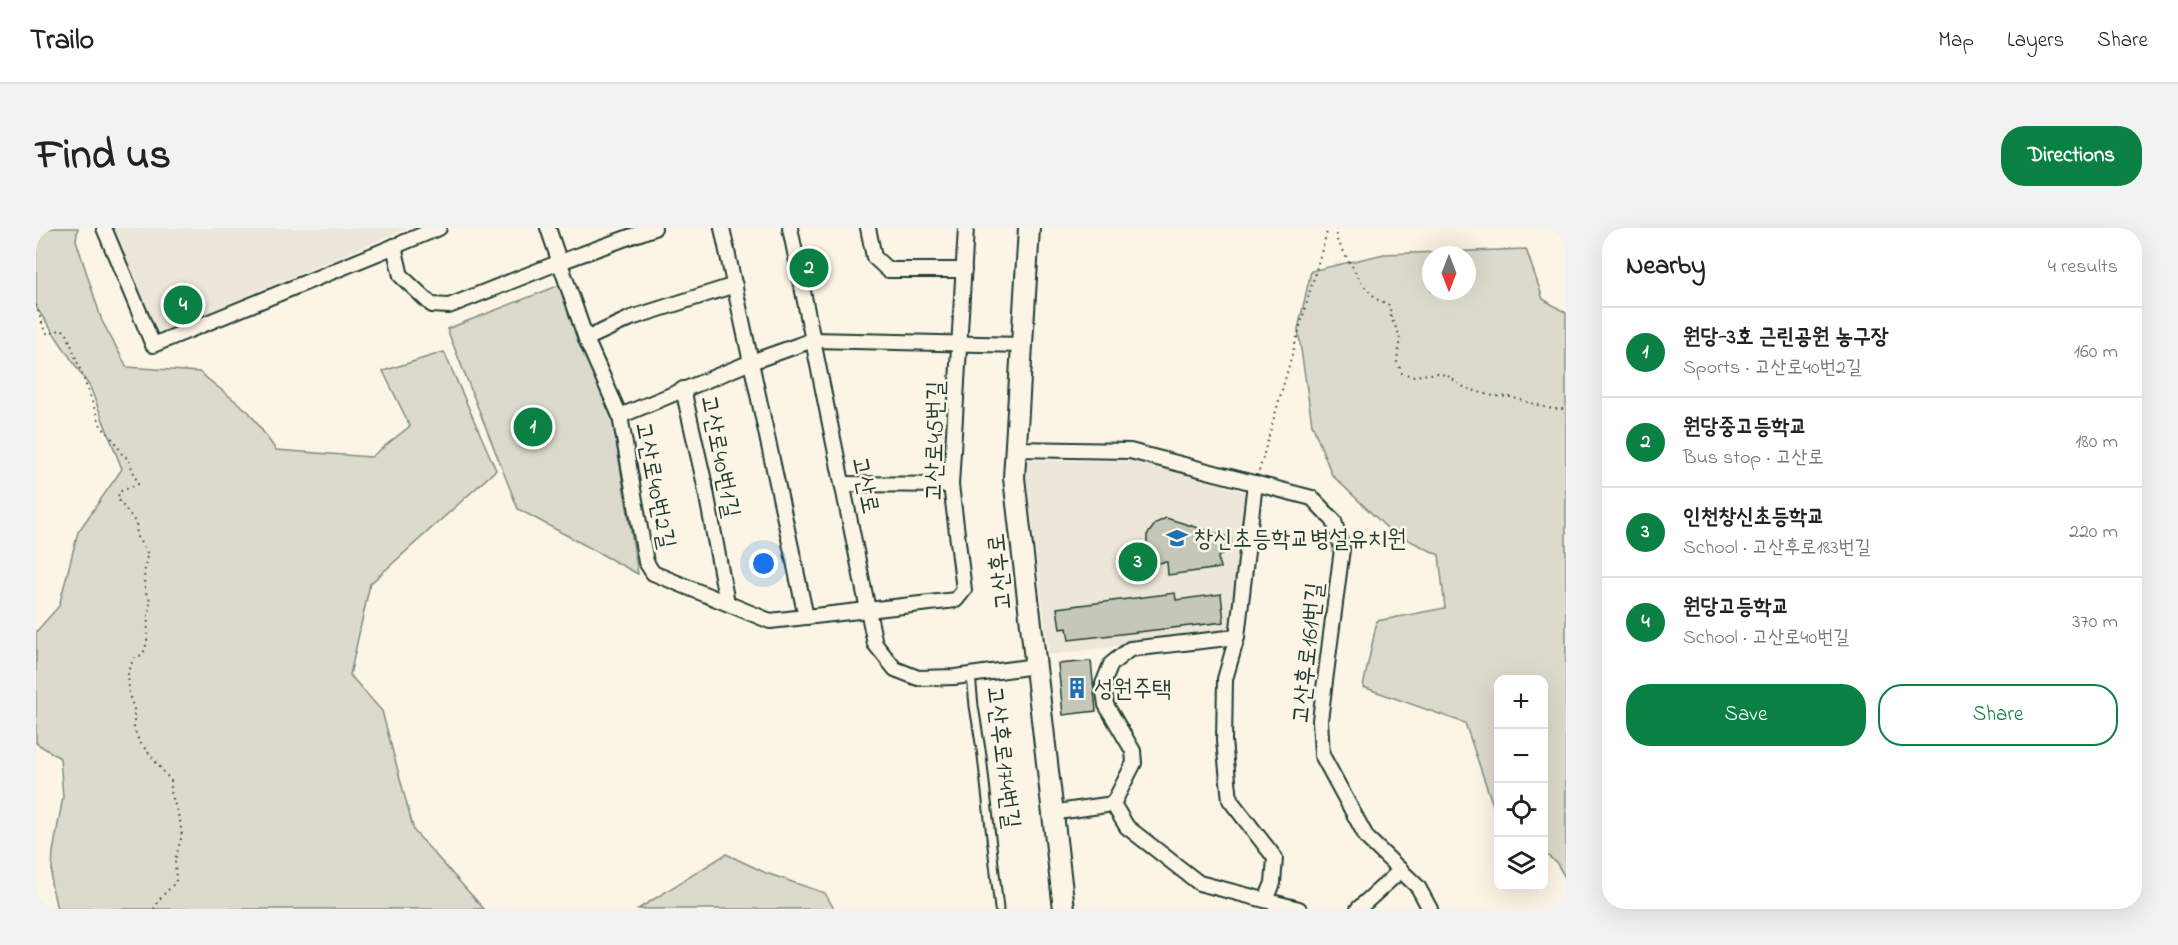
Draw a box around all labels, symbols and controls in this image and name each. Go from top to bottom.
text: Trailo [30,21,94,62]
text: Map [1938,26,1974,56]
text: Layers [2007,26,2064,56]
text: Share [2097,26,2148,56]
text: Find us [36,126,171,187]
button: Directions [2001,126,2142,186]
pin: 2 [790,246,828,291]
north arrow [1422,246,1476,300]
text: Nearby [1626,248,1705,286]
text: 4 results [2048,253,2118,282]
pin: 4 [164,282,202,328]
text: 원당-3호 근린공원 농구장 [1683,322,1888,354]
text: 1 [1642,338,1649,367]
text: 160 m [2074,338,2118,367]
text: Sports · 고산로40번2길 [1683,354,1862,383]
street label: 고산로45번길 [918,381,955,501]
street label: 고산로40번1길 [689,392,748,521]
pin: 1 [514,404,552,450]
text: 원당중고등학교 [1683,412,1807,444]
street label: 고산로40번2길 [624,419,683,552]
text: 2 [1641,428,1650,457]
text: 180 m [2075,428,2118,457]
text: Bus stop · 고산로 [1683,444,1824,473]
street label: 고산로 [840,454,887,517]
text: 인천창신초등학교 [1683,502,1825,534]
text: 3 [1641,518,1650,547]
text: 220 m [2069,518,2118,547]
place label: 창신초등학교병설유치원 [1194,523,1406,558]
school or university icon: 창신초등학교병설유치원 [1165,526,1189,550]
street label: 고산후로 [980,531,1023,612]
text: School · 고산후로183번길 [1683,534,1871,563]
pin: 3 [1118,540,1158,584]
your location [749,549,778,578]
street label: 고산후로161번길 [1285,581,1334,726]
text: 원당고등학교 [1683,592,1789,624]
text: 4 [1641,608,1650,637]
text: 370 m [2072,608,2118,637]
text: School · 고산로40번길 [1683,624,1849,653]
place label: 성원주택 [1094,673,1171,708]
map controls [1494,675,1548,891]
button: + [1494,675,1548,729]
building icon: 성원주택 [1065,676,1089,700]
street label: 고산후로174번길 [975,684,1028,831]
button: Save [1626,684,1866,746]
button: Share [1878,684,2118,746]
button: − [1494,729,1548,783]
button: locate [1494,783,1548,837]
button: layers [1494,837,1548,891]

